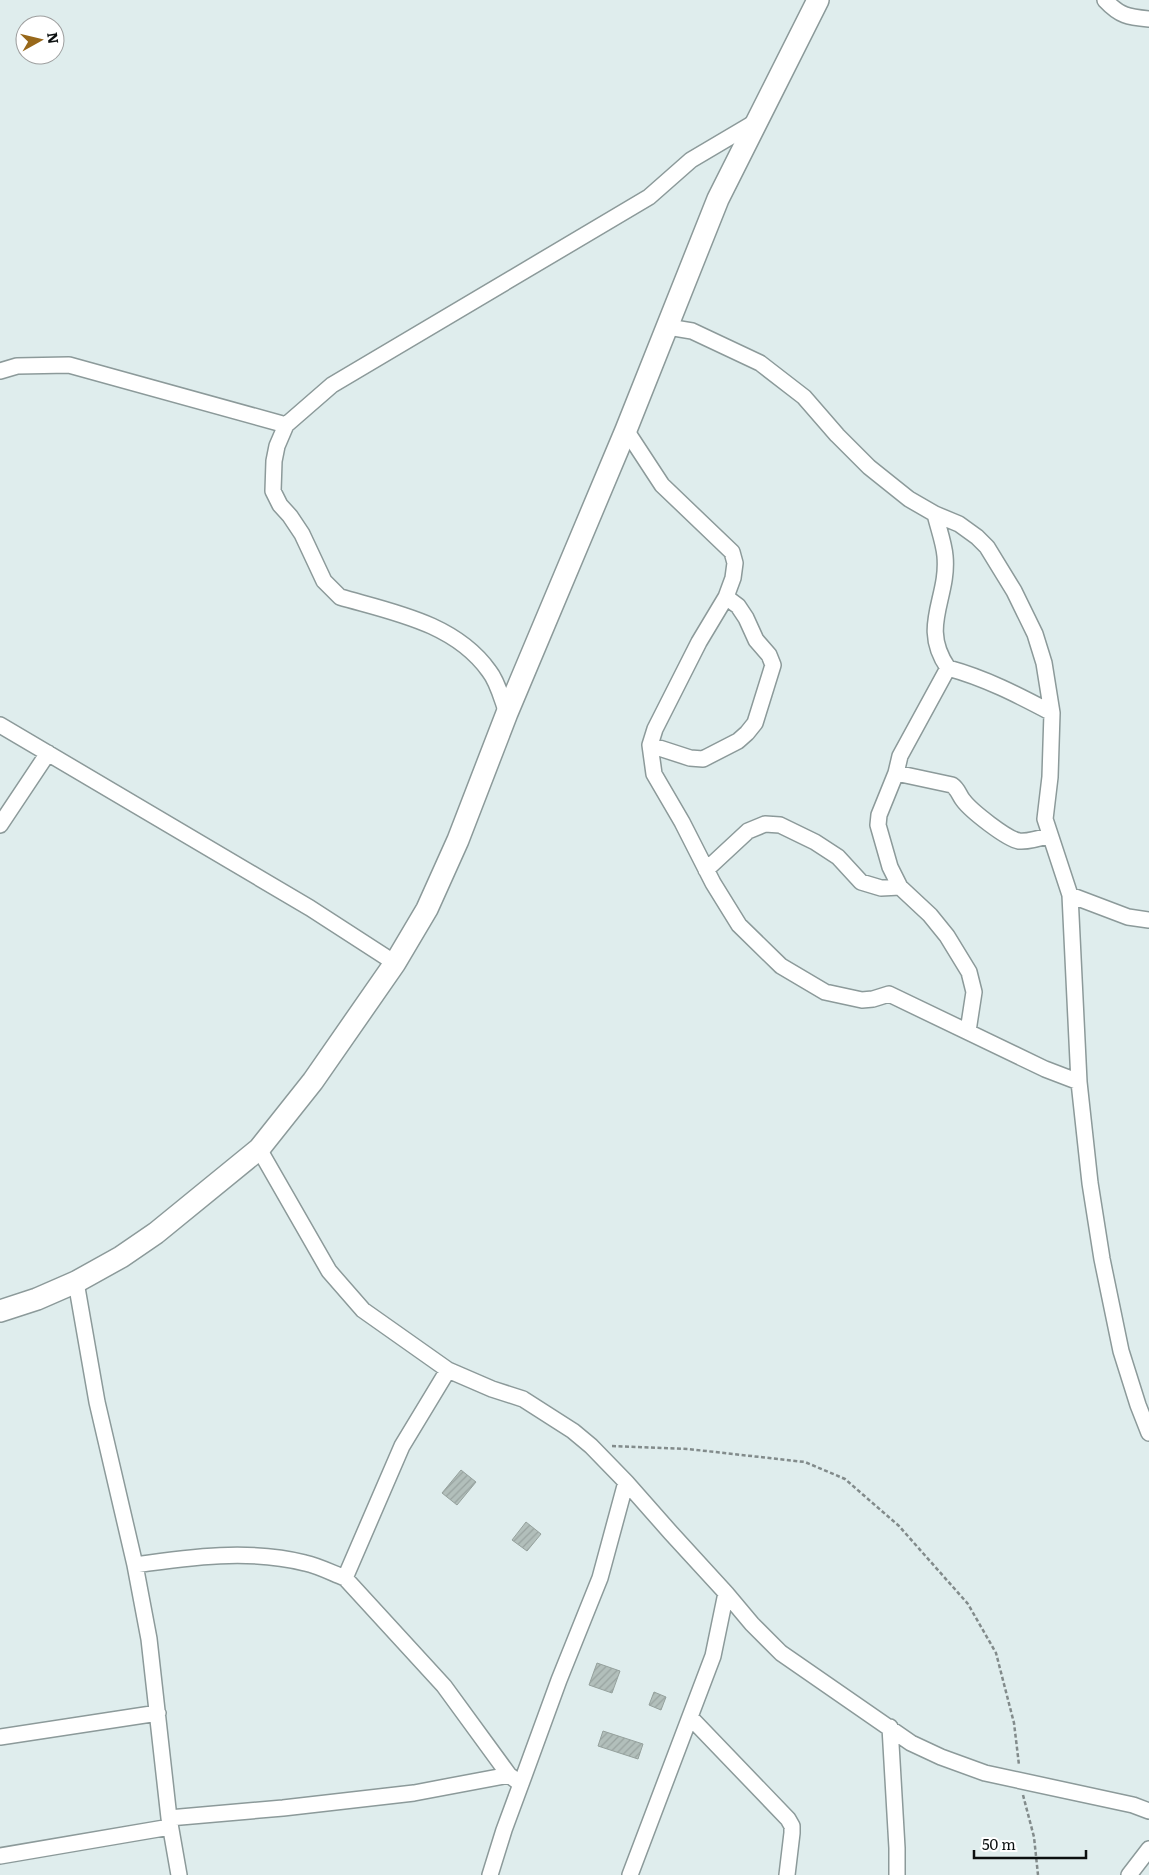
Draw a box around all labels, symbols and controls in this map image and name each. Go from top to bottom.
north arrow [15,15,65,65]
text: N [43,31,65,46]
scale bar [974,1828,1086,1860]
text: 50 m [982,1832,1016,1855]

